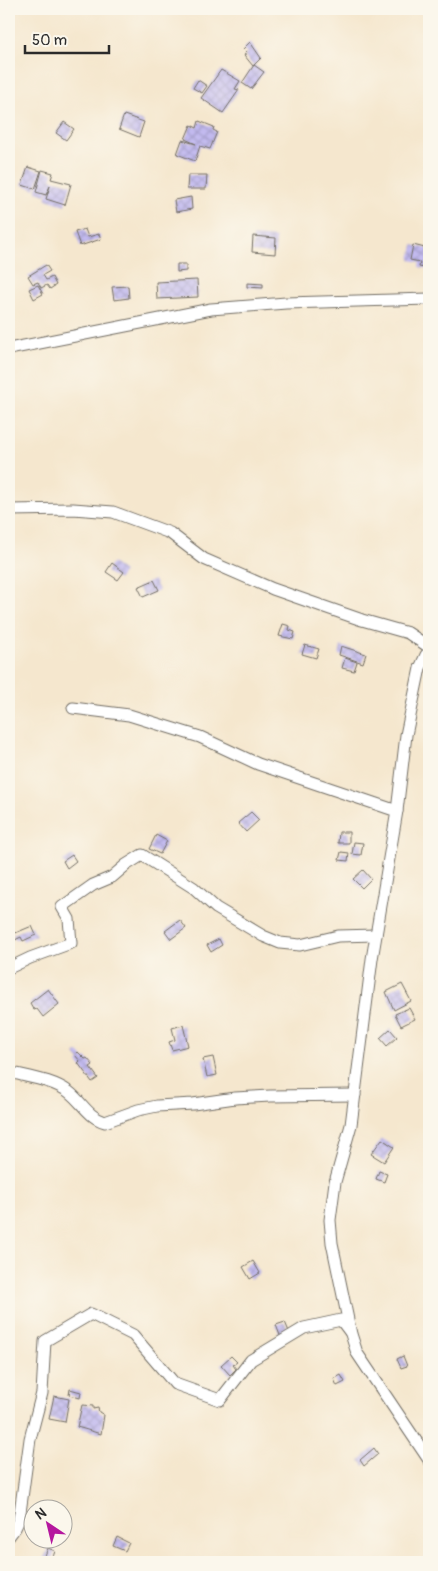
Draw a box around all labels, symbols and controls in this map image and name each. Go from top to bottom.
scale bar [25,22,109,54]
text: 50 m [32,31,67,50]
north arrow [22,1498,72,1548]
text: N [32,1504,50,1523]

